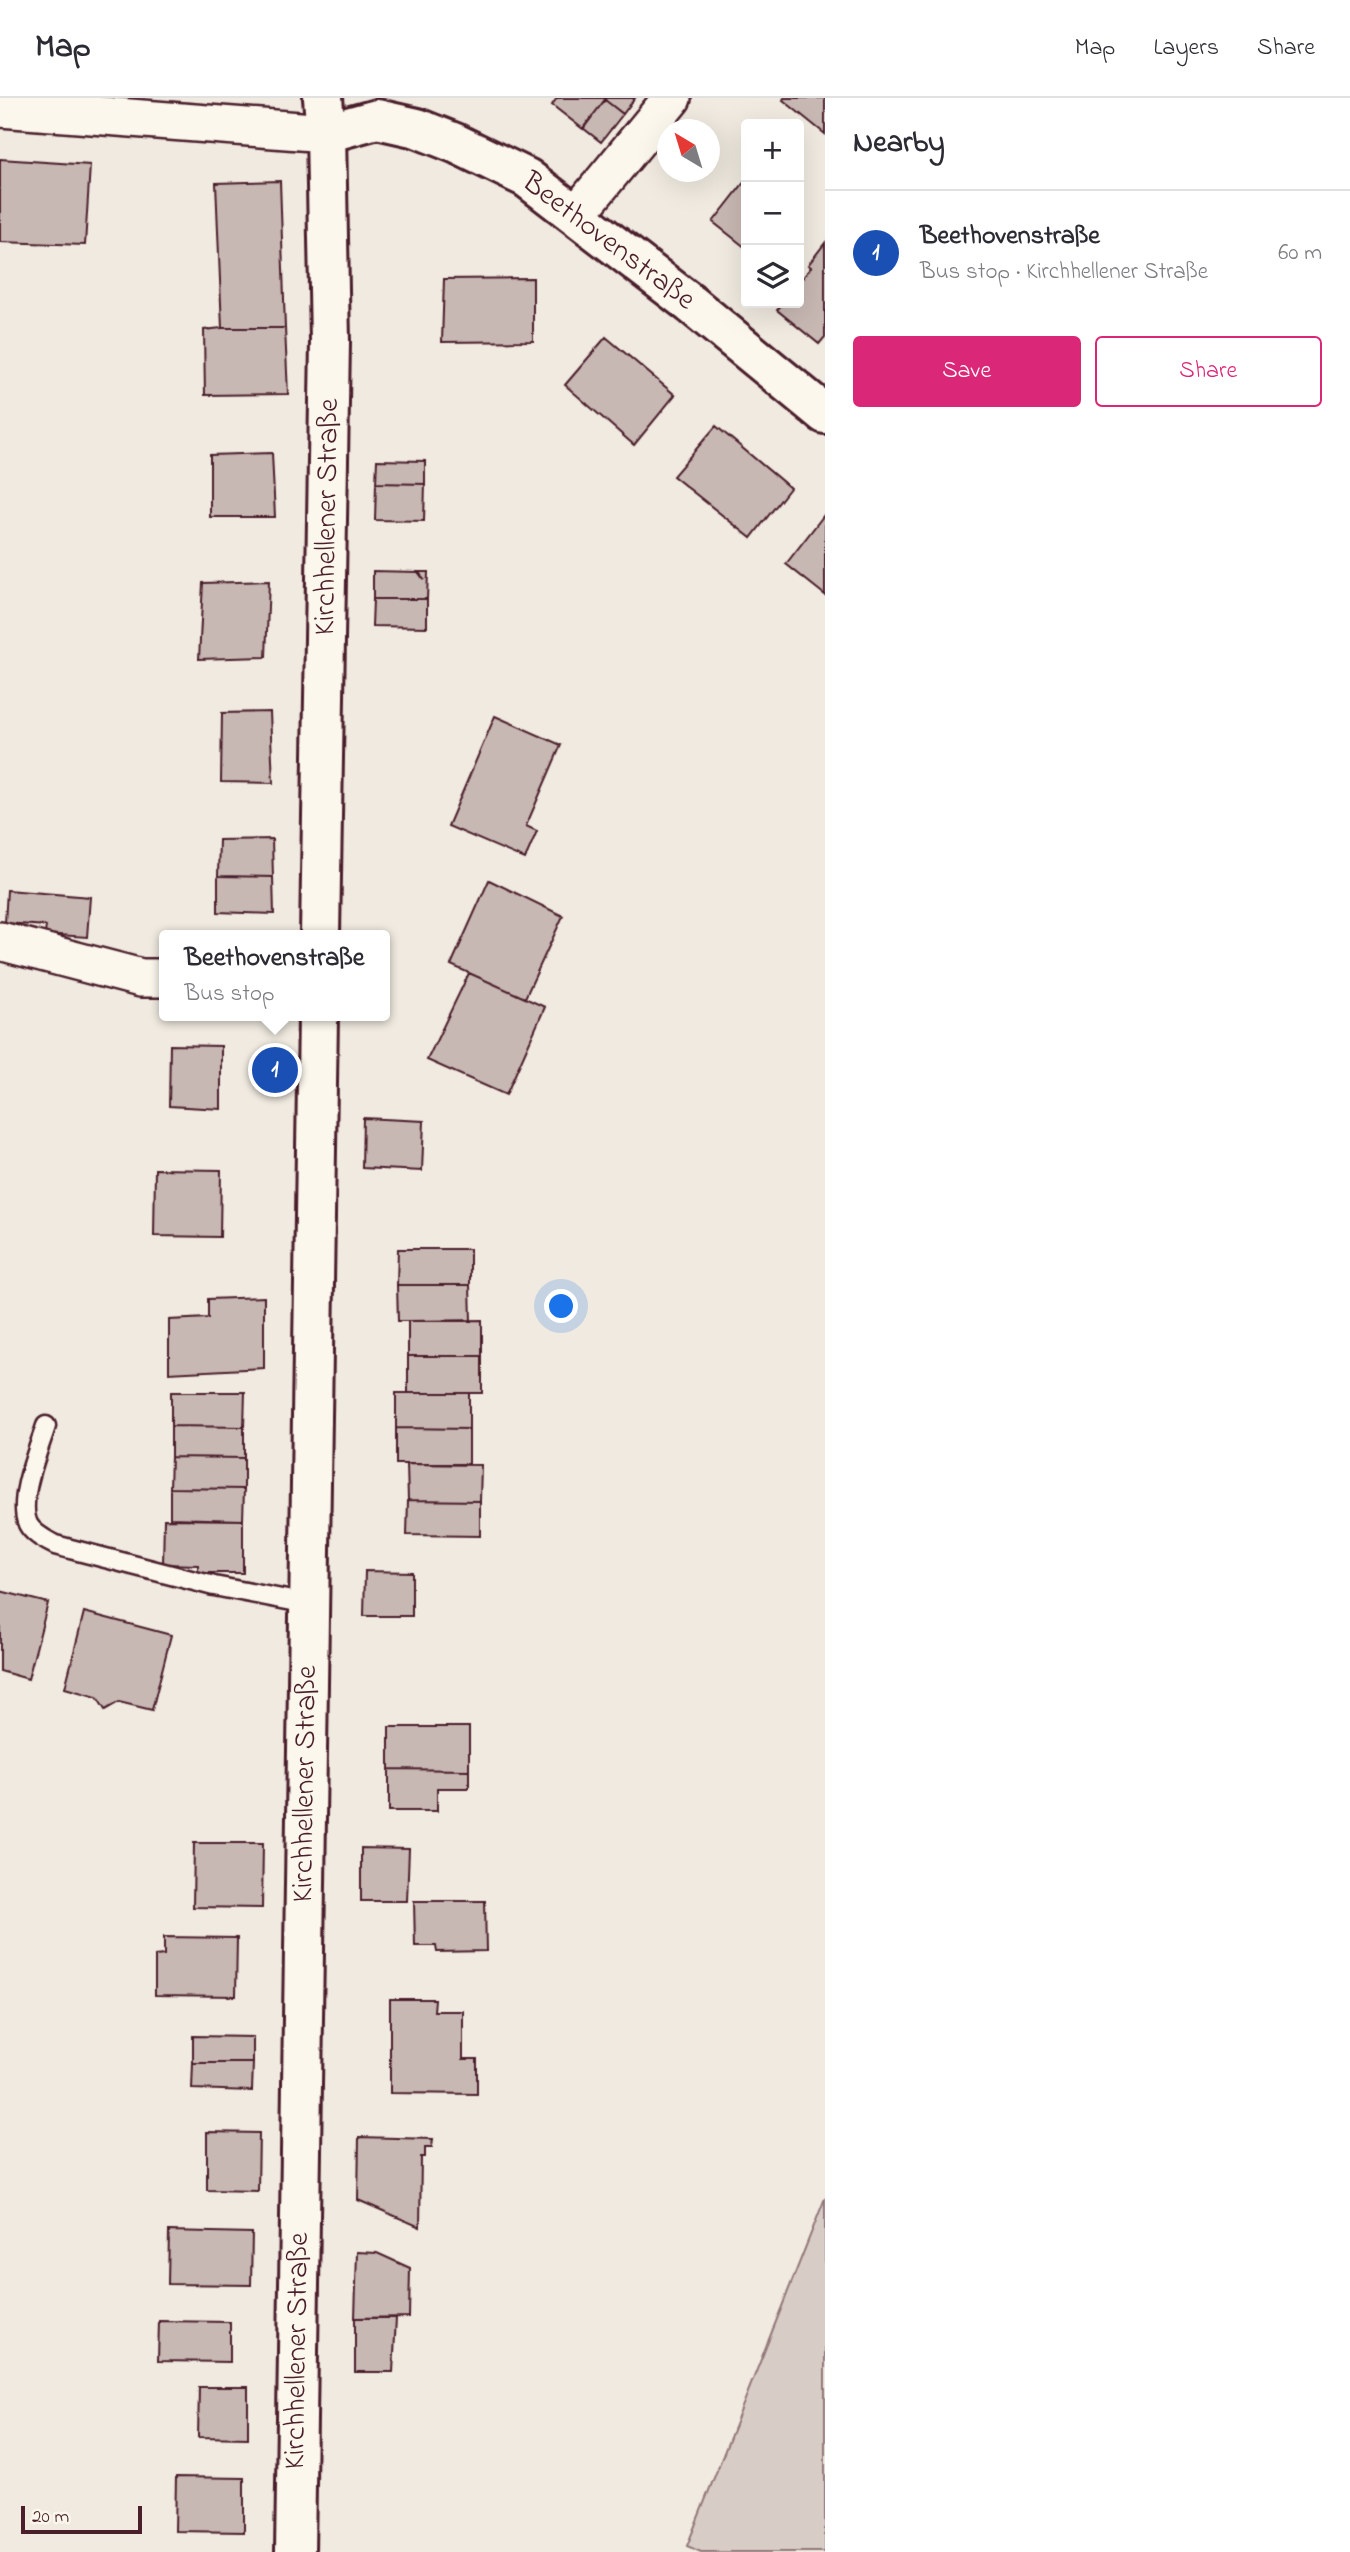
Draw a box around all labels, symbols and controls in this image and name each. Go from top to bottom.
text: Map [35,24,91,72]
text: Map [1075,31,1115,66]
text: Layers [1153,31,1219,66]
text: Share [1257,31,1315,66]
north arrow [657,119,720,182]
map controls [741,119,804,308]
button: + [741,119,804,182]
text: Nearby [853,122,945,166]
street label: Beethovenstraße [511,161,705,322]
button: − [741,182,804,245]
text: Beethovenstraße [920,218,1100,256]
text: 1 [872,237,880,270]
text: 60 m [1278,237,1322,270]
button: layers [741,245,804,308]
text: Bus stop · Kirchhellener Straße [920,256,1208,289]
button: Save [853,336,1081,407]
button: Share [1095,336,1322,407]
street label: Kirchhellener Straße [304,398,352,636]
popup [159,930,390,1021]
text: Beethovenstraße [185,940,365,978]
text: Bus stop [185,978,274,1011]
pin: 1 [252,1044,298,1096]
your location [544,1289,578,1323]
street label: Kirchhellener Straße [282,1665,330,1903]
street label: Kirchhellener Straße [274,2232,322,2470]
scale bar [21,2503,142,2535]
text: 20 m [32,2504,69,2531]

